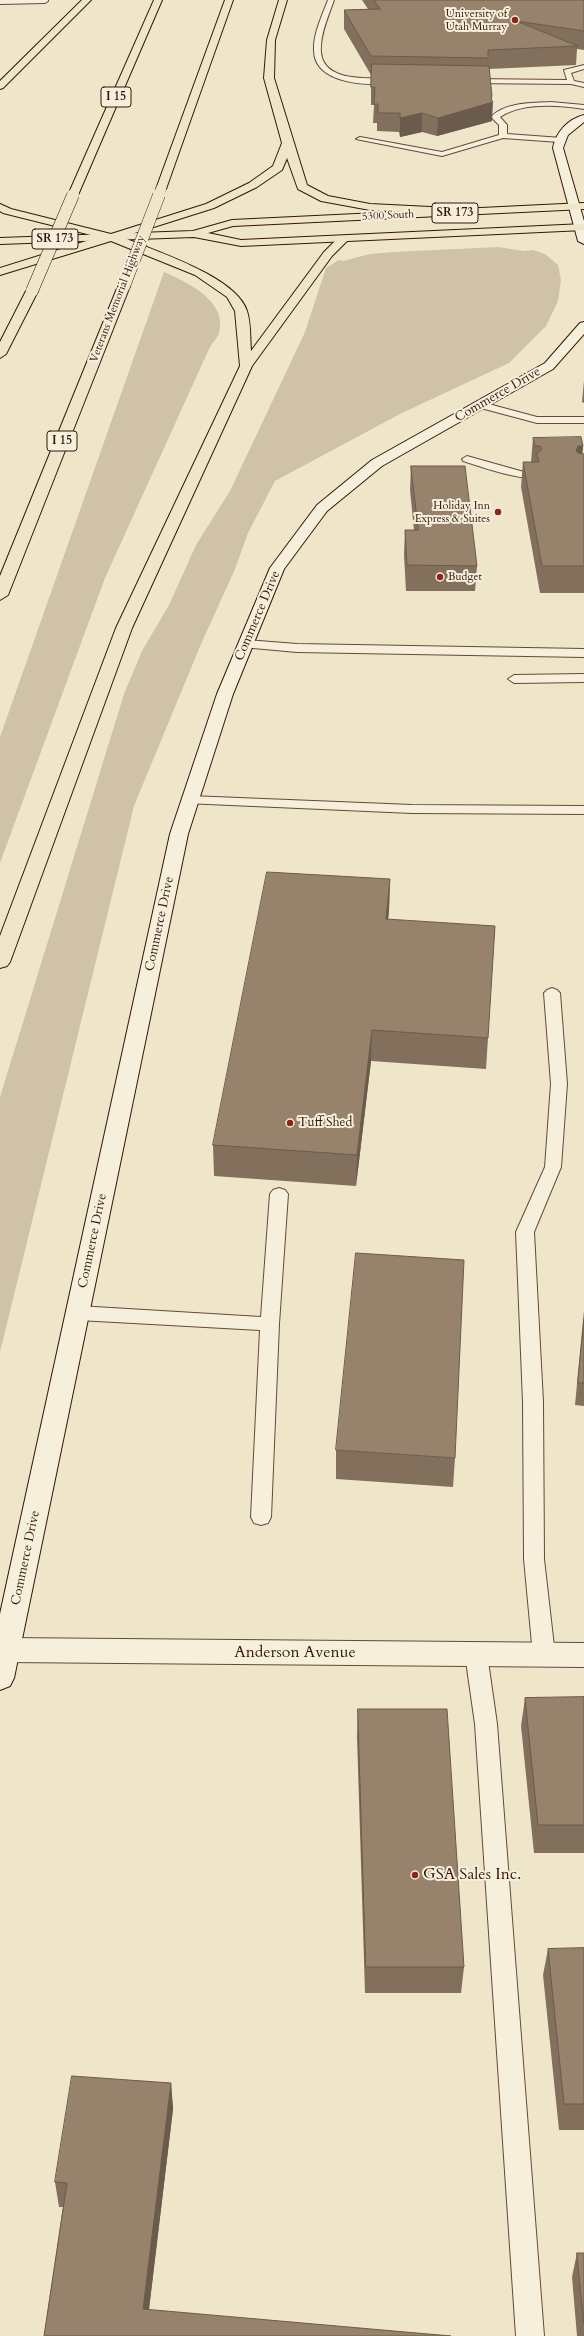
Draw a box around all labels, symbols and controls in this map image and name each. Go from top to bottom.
place label: University of Utah Murray [446,7,507,33]
marker: University of Utah Murray [510,15,520,25]
road number: I 15 [101,87,131,107]
road number: SR 173 [432,203,478,223]
street label: 5300 South [361,208,415,224]
road number: SR 173 [32,229,78,249]
street label: Veterans Memorial Highway [88,233,148,365]
street label: Commerce Drive [452,364,544,426]
road number: I 15 [47,431,77,451]
place label: Holiday Inn Express & Suites [415,499,490,525]
marker: Holiday Inn Express & Suites [493,507,503,517]
street label: Commerce Drive [232,569,284,663]
place label: Budget [448,570,482,584]
marker: Budget [435,572,445,582]
street label: Commerce Drive [142,875,178,973]
place label: Tuff Shed [298,1115,352,1131]
marker: Tuff Shed [285,1118,295,1128]
street label: Commerce Drive [75,1192,111,1290]
street label: Commerce Drive [8,1509,44,1607]
street label: Anderson Avenue [234,1643,356,1663]
place label: GSA Sales Inc. [423,1865,521,1885]
marker: GSA Sales Inc. [410,1870,420,1880]

